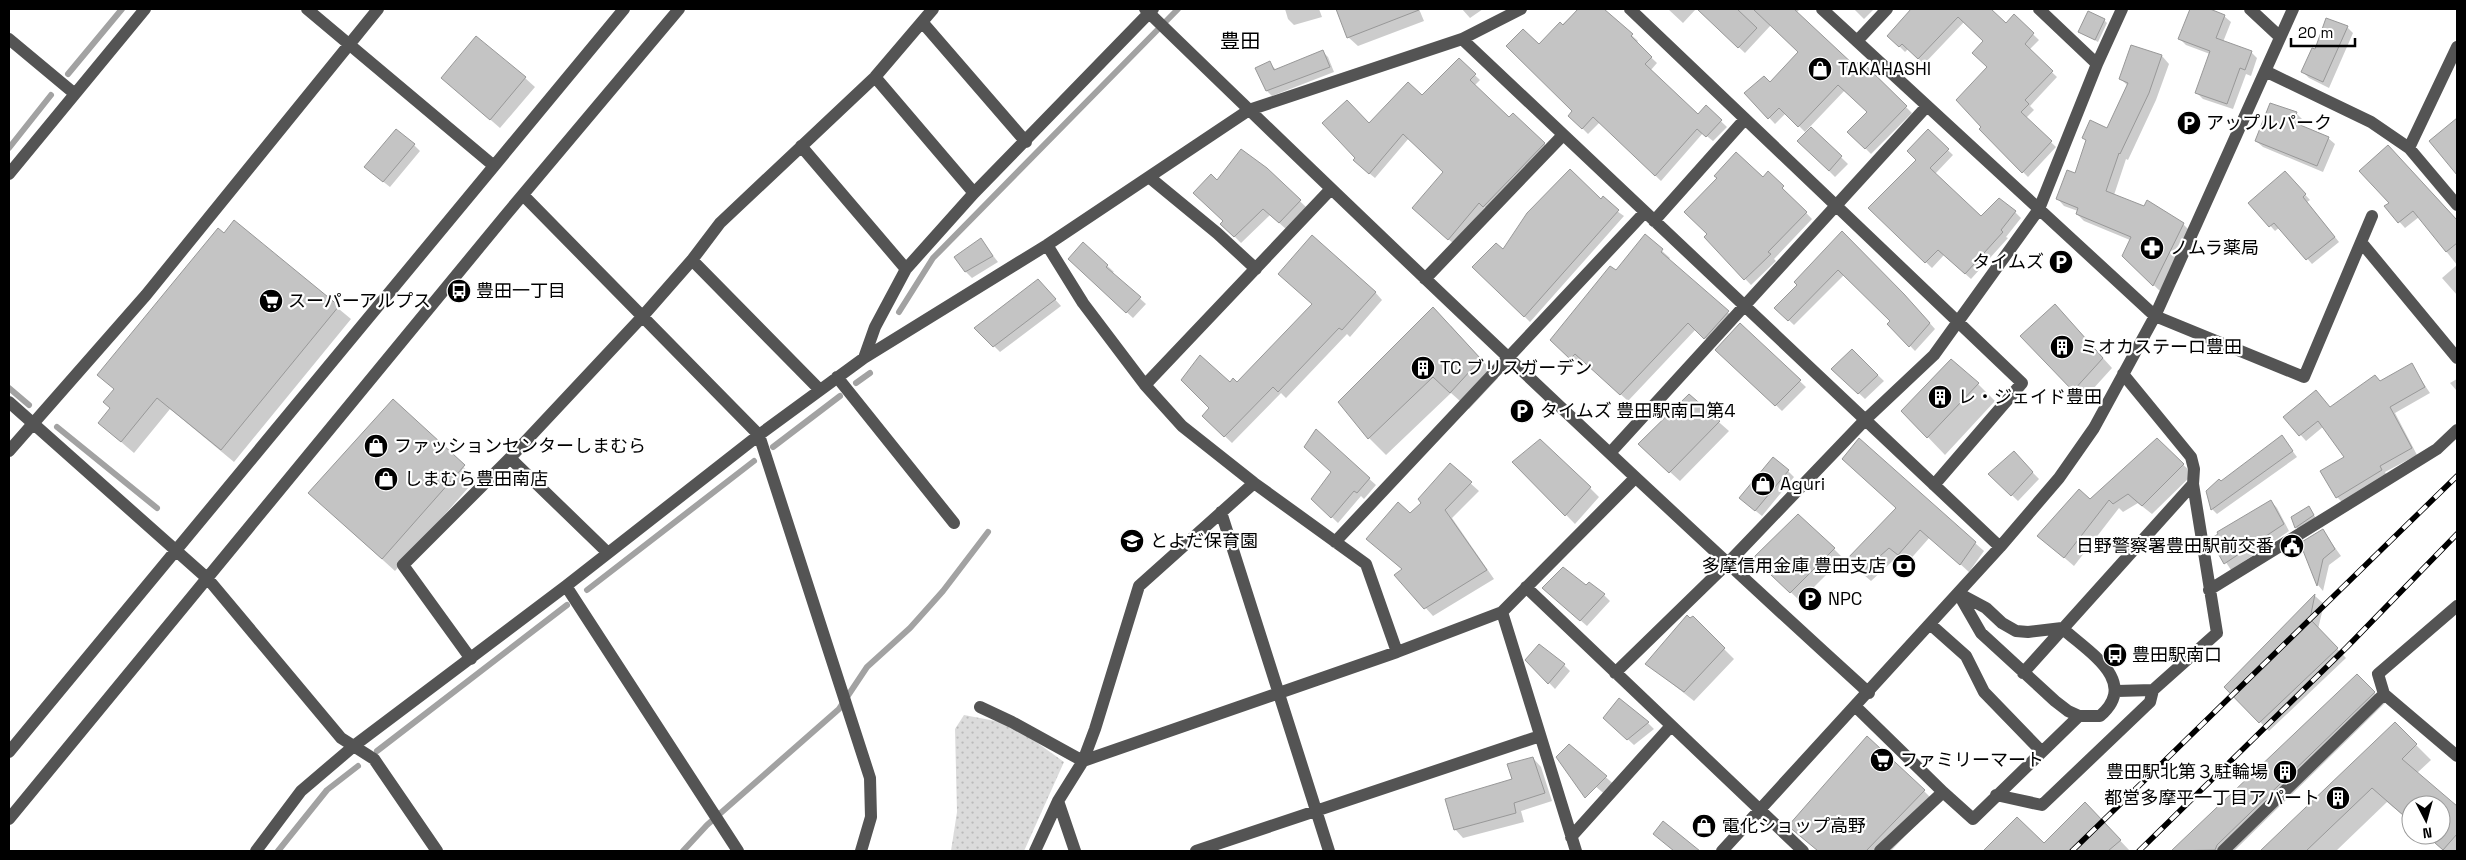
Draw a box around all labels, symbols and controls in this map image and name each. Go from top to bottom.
scale bar [2291,15,2355,47]
text: 20 m [2298,23,2333,42]
district label: 豊田 [1220,28,1260,54]
shop icon: TAKAHASHI [1807,56,1833,82]
place label: TAKAHASHI [1838,57,1931,80]
parking icon: アップルパーク [2176,110,2202,136]
place label: アップルパーク [2206,111,2332,134]
pharmacy icon: ノムラ薬局 [2139,235,2165,261]
place label: ノムラ薬局 [2170,236,2259,259]
parking icon: タイムズ [2048,249,2074,275]
place label: タイムズ [1972,250,2044,273]
bus stop icon: 豊田一丁目 [446,278,472,304]
place label: 豊田一丁目 [476,279,566,302]
supermarket icon: スーパーアルプス [258,288,284,314]
place label: スーパーアルプス [288,289,431,312]
building icon: ミオカステーロ豊田 [2049,334,2075,360]
place label: ミオカステーロ豊田 [2080,335,2242,358]
building icon: TC ブリスガーデン [1410,355,1436,381]
place label: TC ブリスガーデン [1440,356,1592,379]
building icon: レ・ジェイド豊田 [1927,384,1953,410]
place label: レ・ジェイド豊田 [1958,385,2102,408]
parking icon: タイムズ 豊田駅南口第4 [1509,398,1535,424]
place label: タイムズ 豊田駅南口第4 [1540,399,1736,422]
shop icon: ファッションセンターしまむら [363,433,389,459]
place label: ファッションセンターしまむら [394,434,646,457]
shop icon: しまむら豊田南店 [373,466,399,492]
place label: しまむら豊田南店 [404,467,548,490]
shop icon: Aguri [1750,471,1776,497]
place label: Aguri [1780,472,1825,495]
school or university icon: とよだ保育園 [1119,528,1145,554]
place label: とよだ保育園 [1150,529,1258,552]
public building icon: 日野警察署豊田駅前交番 [2279,533,2305,559]
place label: 日野警察署豊田駅前交番 [2076,534,2274,557]
bank icon: 多摩信用金庫 豊田支店 [1891,553,1917,579]
place label: 多摩信用金庫 豊田支店 [1701,554,1886,577]
parking icon: NPC [1797,586,1823,612]
place label: NPC [1828,587,1862,610]
bus stop icon: 豊田駅南口 [2102,642,2128,668]
place label: 豊田駅南口 [2132,643,2222,666]
supermarket icon: ファミリーマート [1869,747,1895,773]
place label: ファミリーマート [1900,748,2044,771]
building icon: 豊田駅北第３駐輪場 [2272,759,2298,785]
place label: 豊田駅北第３駐輪場 [2106,760,2268,783]
building icon: 都営多摩平一丁目アパート [2325,785,2351,811]
place label: 都営多摩平一丁目アパート [2104,786,2320,809]
north arrow [2401,795,2451,845]
shop icon: 電化ショップ高野 [1691,813,1717,839]
place label: 電化ショップ高野 [1722,814,1866,837]
text: N [2422,823,2433,842]

